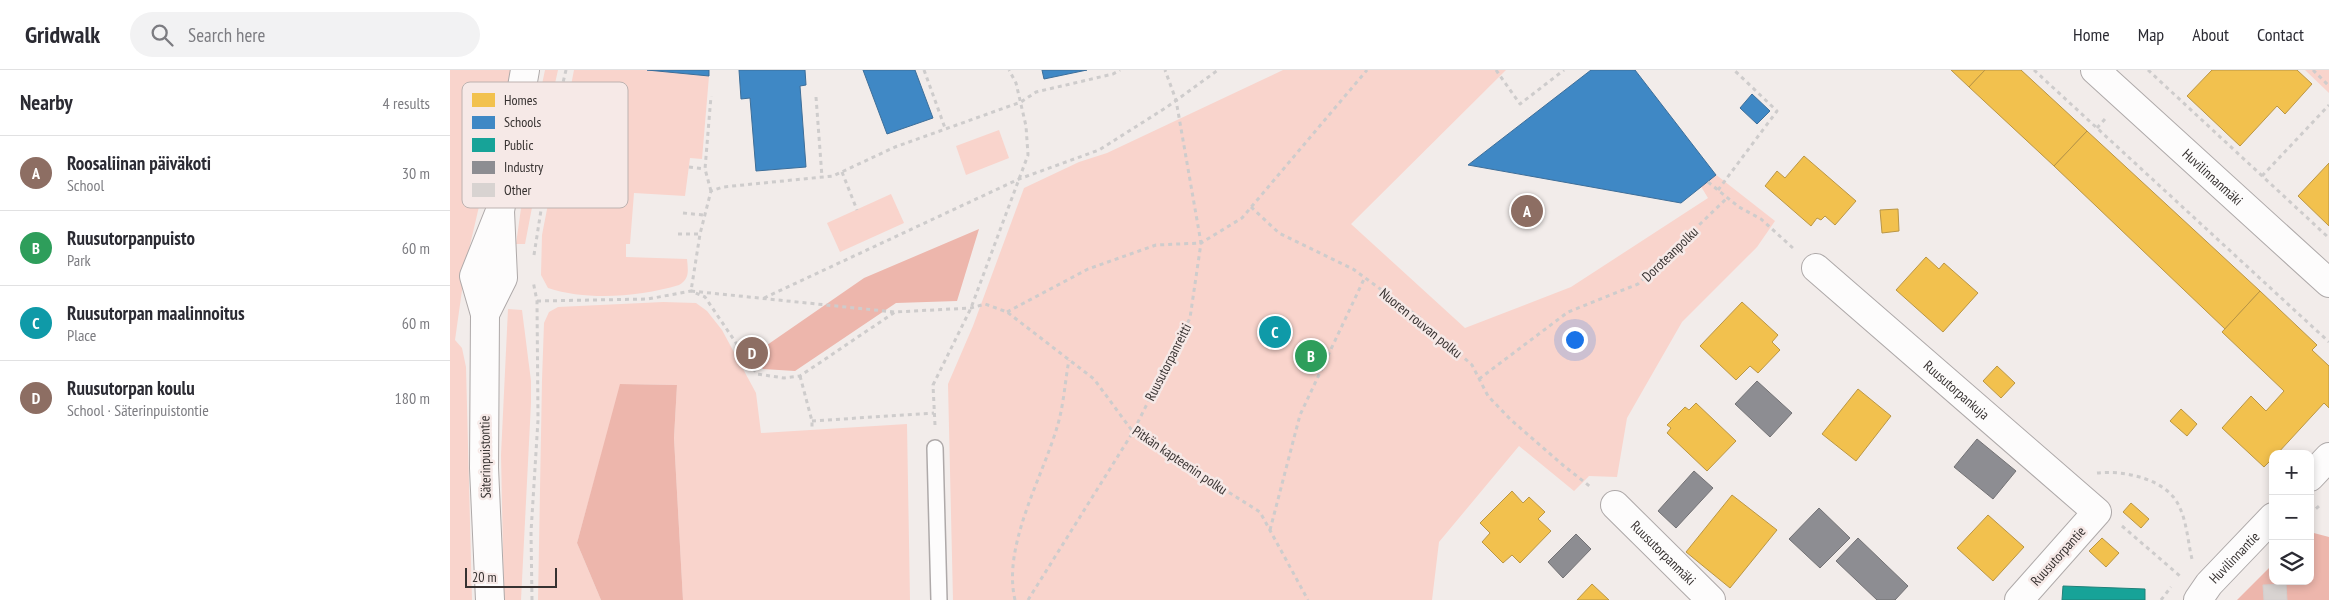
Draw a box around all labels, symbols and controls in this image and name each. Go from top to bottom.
search box [130,12,480,57]
text: Gridwalk [25,19,100,50]
icon: search [148,21,176,49]
text: Search here [188,23,265,47]
text: Home [2073,23,2110,46]
text: Map [2138,23,2164,46]
text: About [2192,23,2229,46]
text: Contact [2257,23,2304,46]
legend [462,82,628,208]
text: Nearby [20,89,73,116]
text: Homes [504,91,537,109]
text: 4 results [383,93,430,113]
text: Schools [504,113,541,131]
text: Public [504,136,533,154]
street label: Huvilinnanmäki [2179,145,2247,209]
text: Roosaliinan päiväkoti [67,151,211,175]
text: Industry [504,158,544,176]
text: A [32,163,40,183]
text: 30 m [402,163,430,183]
text: School [67,175,104,195]
text: Other [504,181,531,199]
pin: A [1511,192,1543,230]
street label: Doroteanpolku [1638,223,1702,285]
text: Ruusutorpanpuisto [67,226,195,250]
text: B [32,238,40,258]
text: 60 m [402,238,430,258]
text: Park [67,250,91,270]
street label: Nuoren rouvan polku [1376,284,1466,362]
text: Ruusutorpan maalinnoitus [67,301,245,325]
text: C [32,313,40,333]
text: 60 m [402,313,430,333]
pin: C [1259,313,1291,351]
street label: Ruusutorpanreitti [1141,320,1195,404]
text: Place [67,325,96,345]
your location [1562,327,1588,353]
pin: D [736,334,768,372]
pin: B [1295,337,1327,375]
street label: Ruusutorpankuja [1920,356,1993,423]
text: Ruusutorpan koulu [67,376,195,400]
text: D [32,388,40,408]
text: 180 m [395,388,430,408]
text: School · Säterinpuistontie [67,400,209,420]
street label: Säterinpuistontie [475,415,495,498]
street label: Pitkän kapteenin polku [1129,422,1231,498]
map controls [2269,450,2314,585]
button: + [2269,450,2314,495]
button: − [2269,495,2314,540]
street label: Ruusutorpanmäki [1627,517,1700,589]
street label: Ruusutorpantie [2027,522,2090,589]
street label: Huvilinnantie [2205,528,2263,587]
button: layers [2269,540,2314,585]
scale bar [465,565,558,588]
text: 20 m [472,568,497,586]

